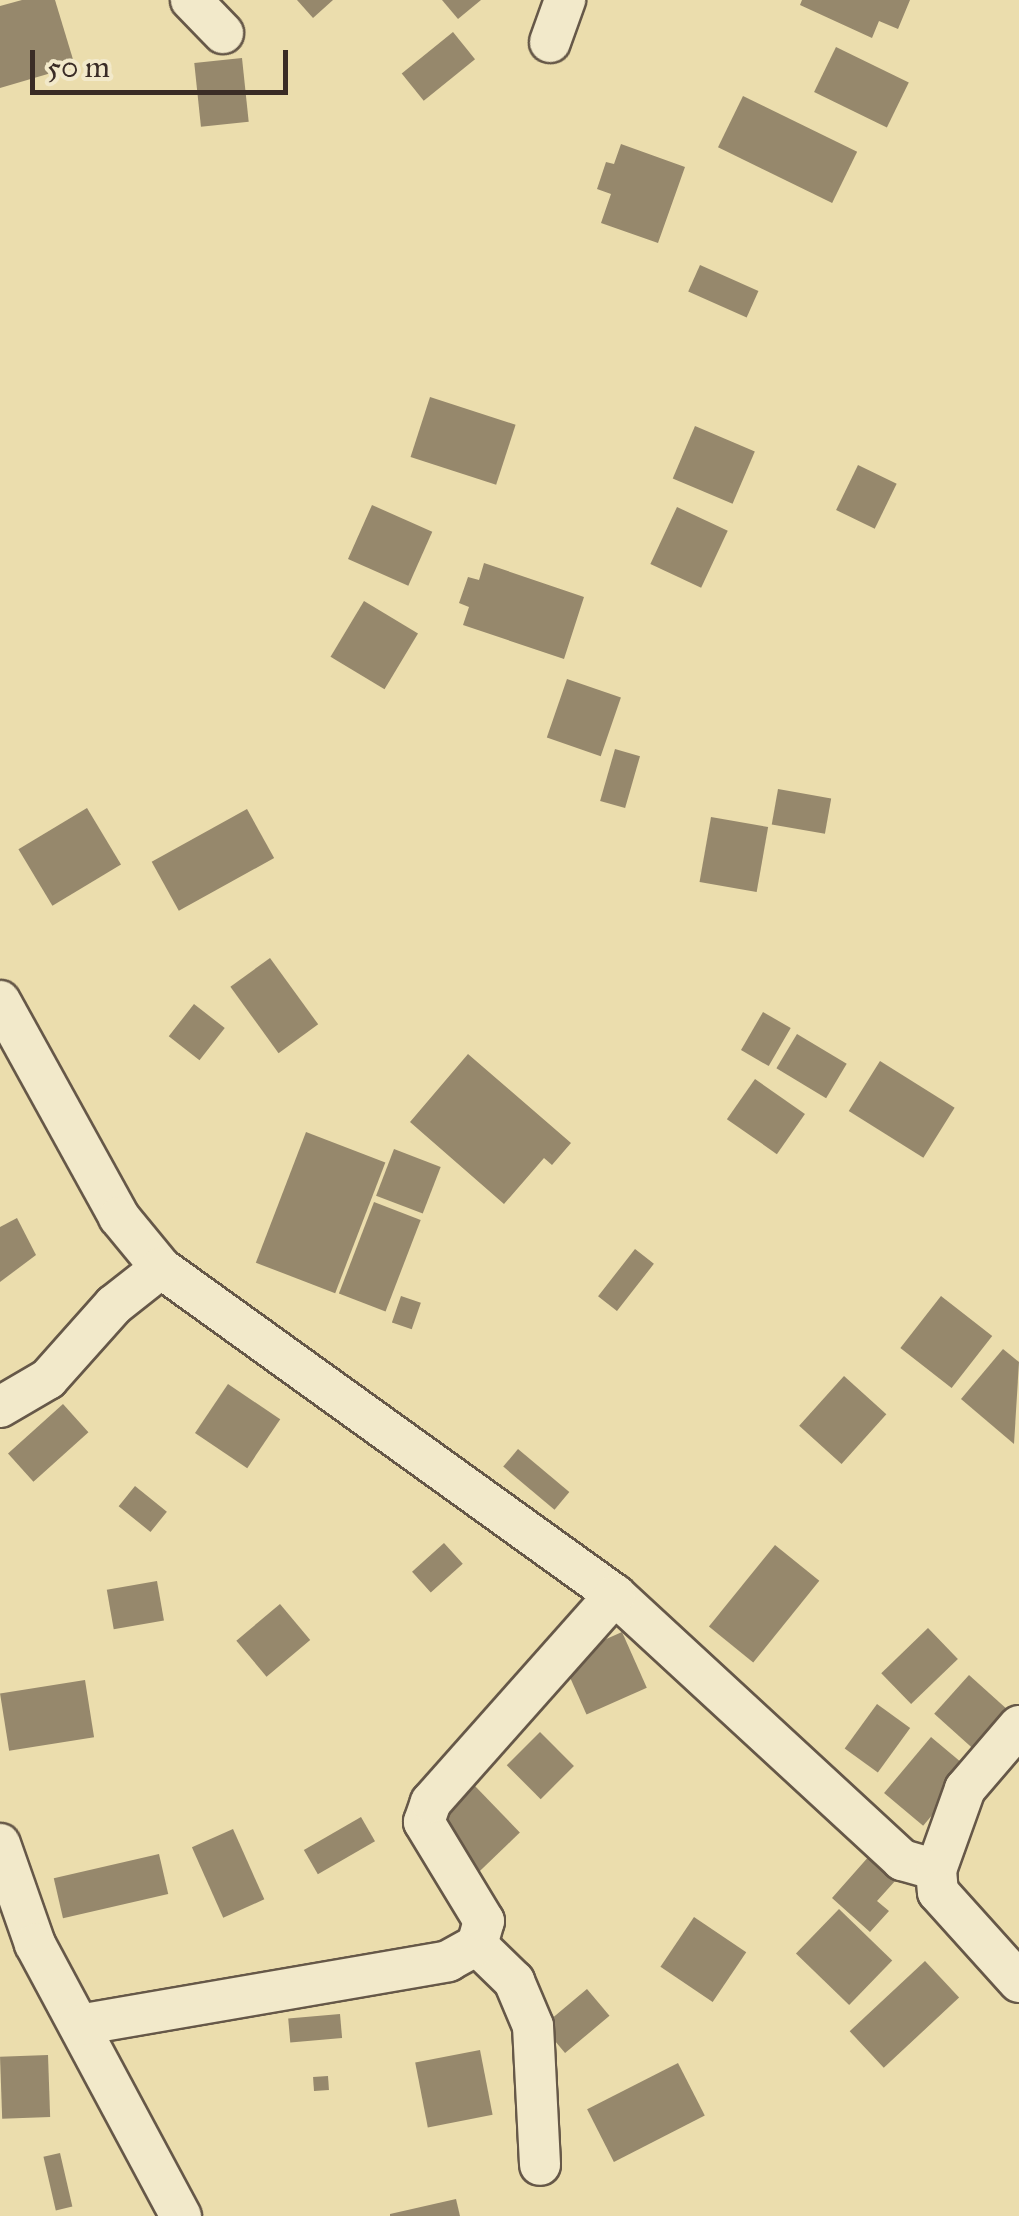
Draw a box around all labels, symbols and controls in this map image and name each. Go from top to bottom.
scale bar [35,30,292,92]
text: 50 m [47,49,110,85]

